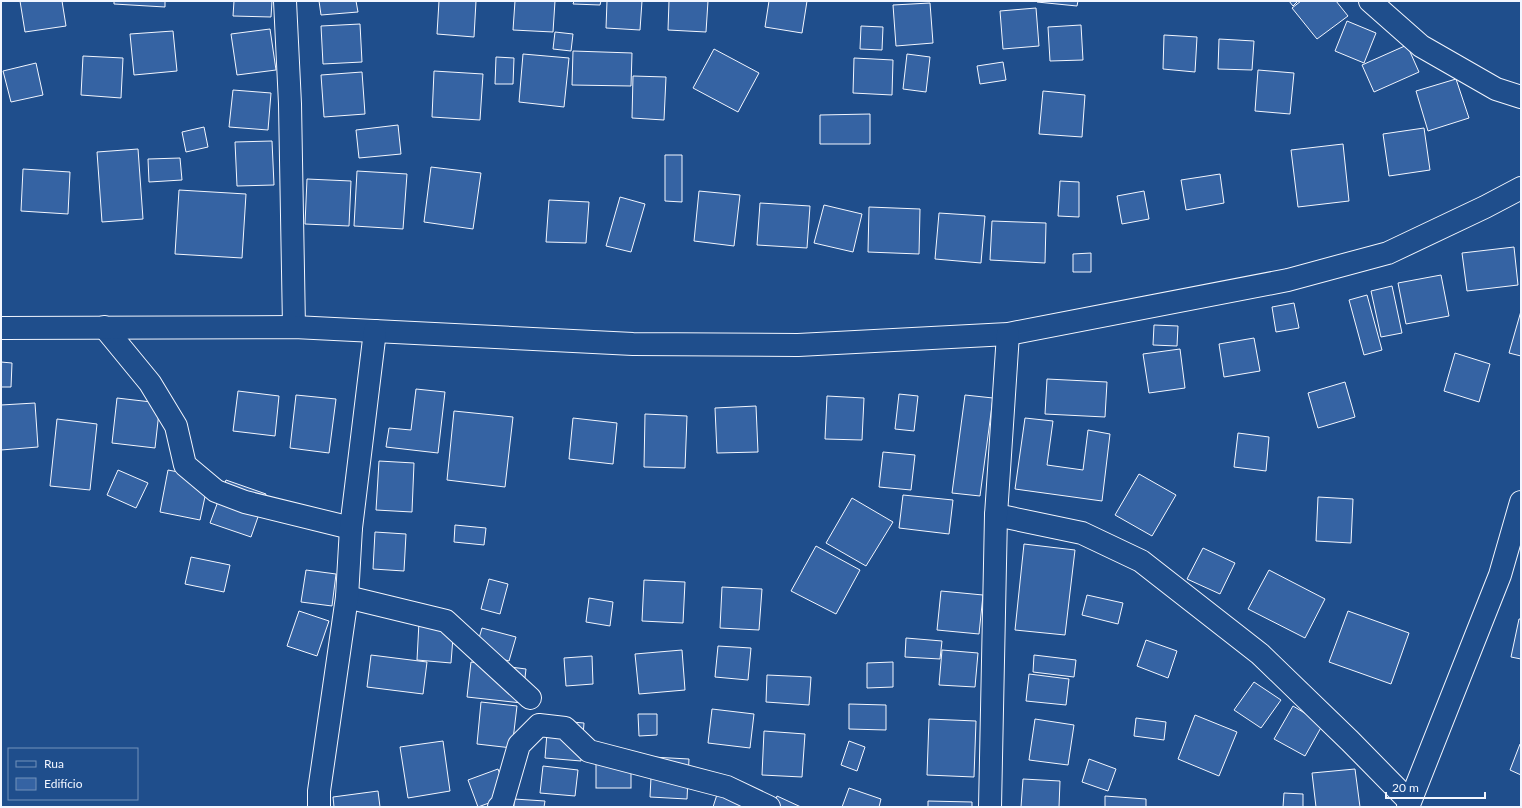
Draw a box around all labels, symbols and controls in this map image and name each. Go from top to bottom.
legend [8,748,138,800]
text: Rua [44,756,64,771]
scale bar [1386,774,1485,800]
text: Edifício [44,776,83,791]
text: 20 m [1392,780,1419,795]

